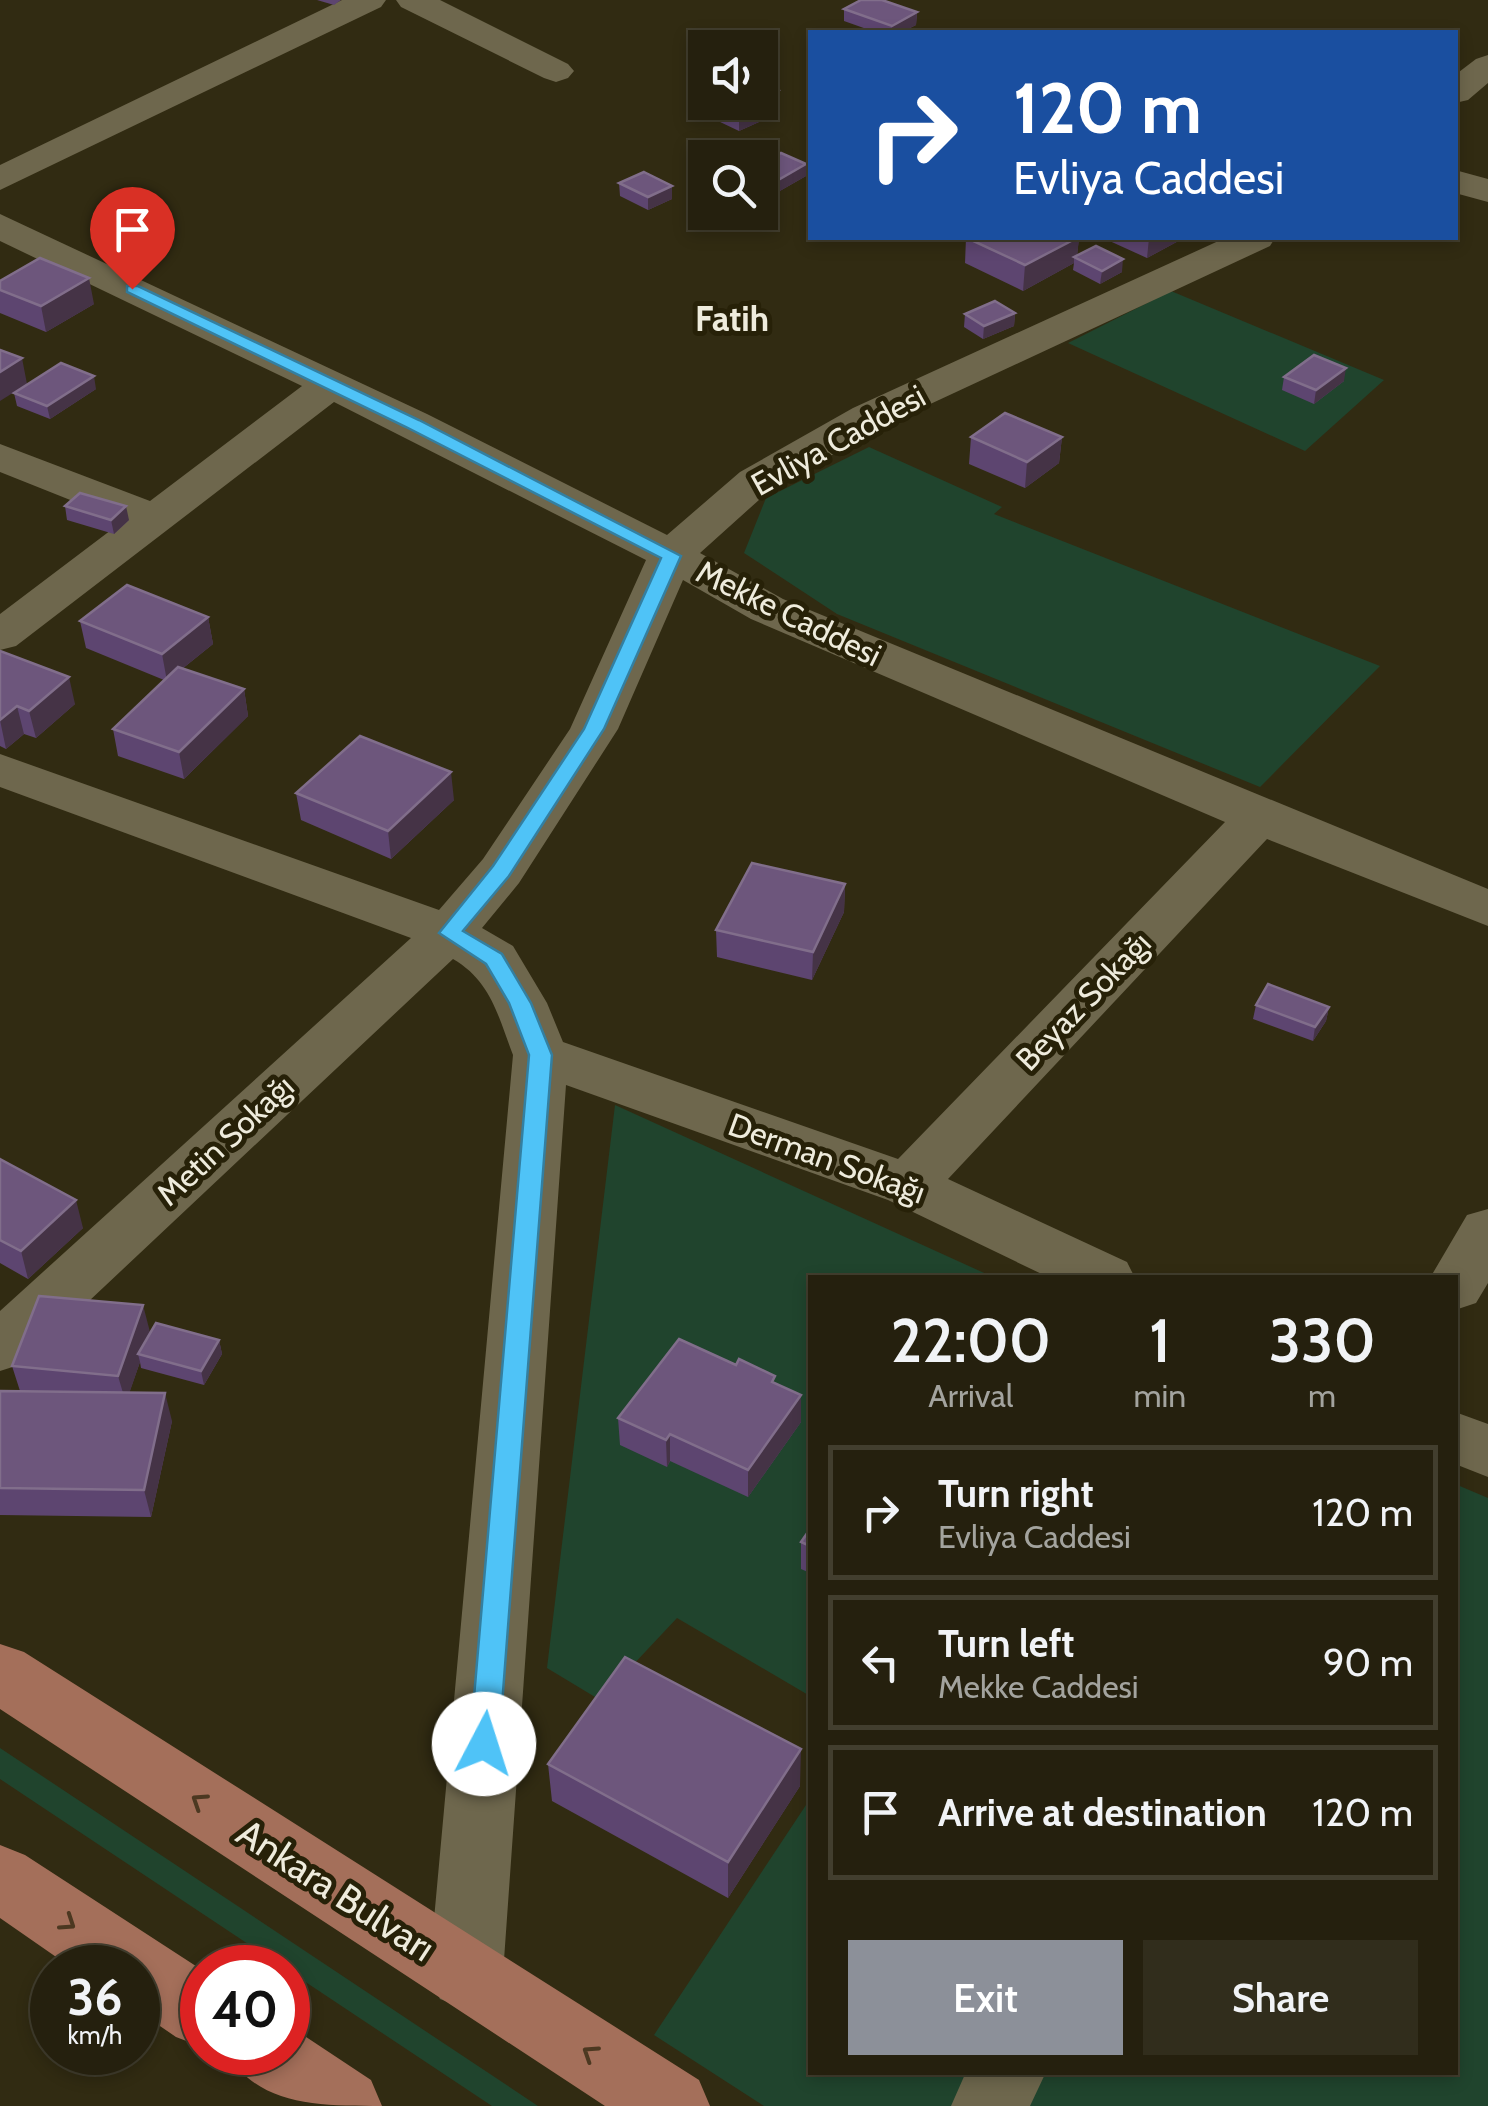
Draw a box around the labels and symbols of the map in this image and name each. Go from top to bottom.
pin [90,187,175,290]
district label: Fatih [695,297,769,340]
street label: Evliya Caddesi [744,376,932,504]
street label: Mekke Caddesi [690,552,888,674]
street label: Beyaz Sokağı [1007,924,1159,1078]
street label: Metin Sokağı [148,1067,302,1213]
street label: Derman Sokağı [723,1104,931,1212]
position arrow [432,1692,536,1796]
one-way arrow [192,1795,210,1814]
street label: Ankara Bulvarı [228,1809,444,1971]
one-way arrow [57,1910,75,1929]
speed limit sign: 40 [180,1945,310,2075]
one-way arrow [582,2047,600,2066]

